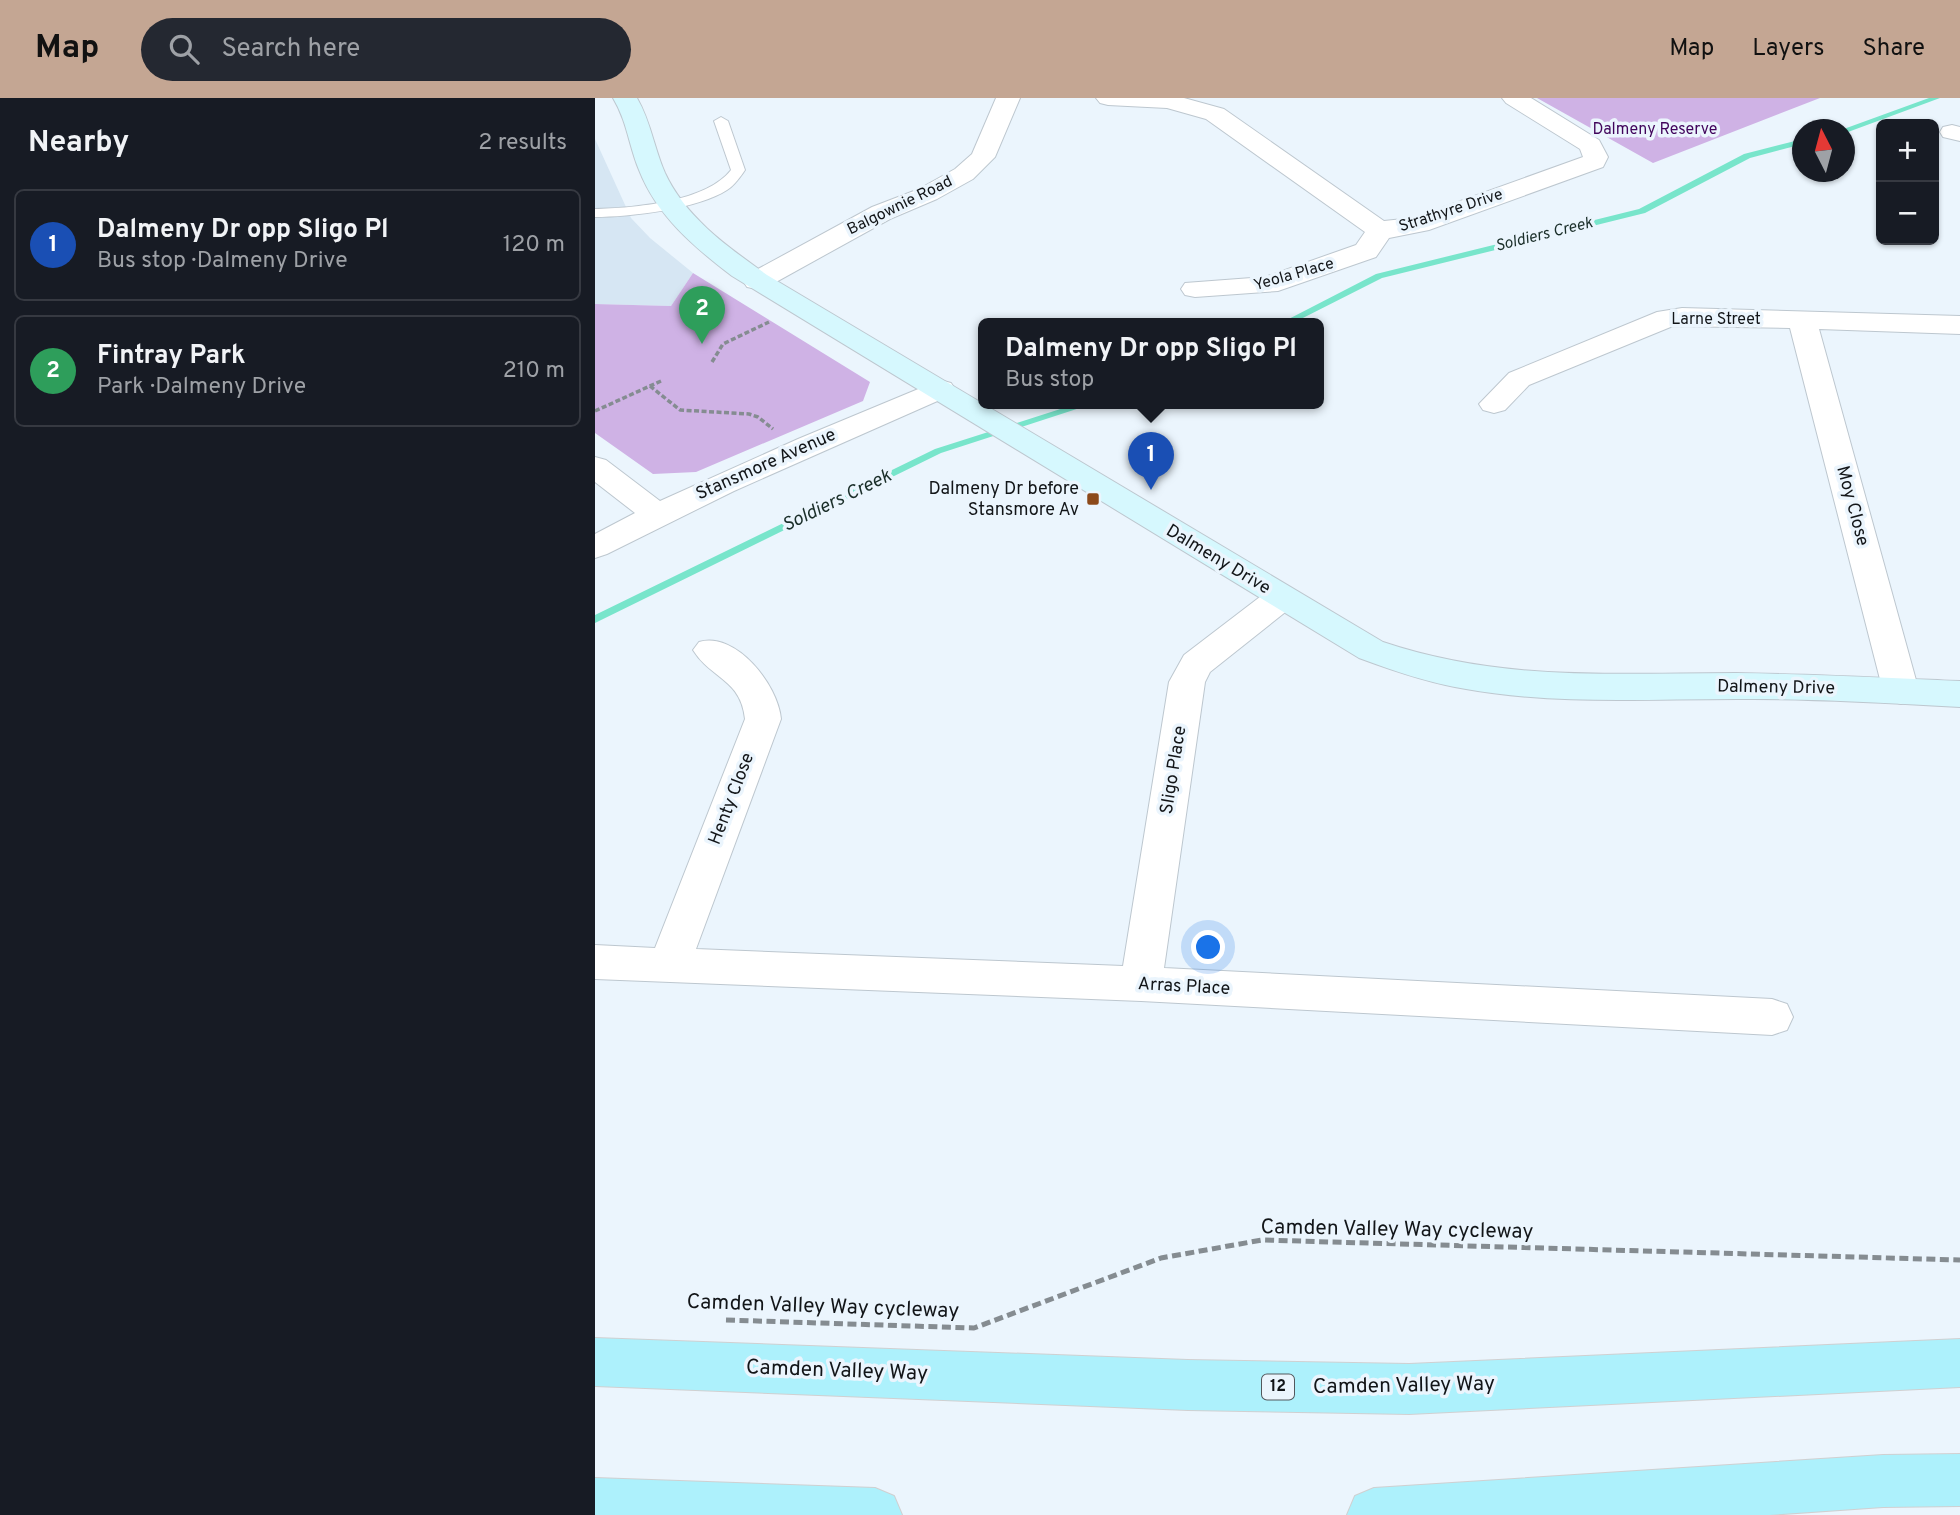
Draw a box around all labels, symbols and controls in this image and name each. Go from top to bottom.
search box [141,18,631,81]
text: Map [35,28,99,70]
icon: search [165,30,203,68]
text: Search here [221,33,360,66]
text: Map [1669,34,1714,64]
text: Layers [1752,34,1824,64]
text: Share [1862,34,1925,64]
north arrow [1792,119,1855,182]
map controls [1876,119,1939,245]
button: + [1876,119,1939,182]
park label: Dalmeny Reserve [1593,120,1717,140]
text: Nearby [28,125,129,162]
text: 2 results [478,129,567,158]
street label: Balgownie Road [844,172,956,240]
button: − [1876,182,1939,245]
street label: Strathyre Drive [1396,185,1506,237]
water label: Soldiers Creek [1493,213,1596,257]
text: Dalmeny Dr opp Sligo Pl [97,214,389,247]
text: 1 [48,231,58,260]
text: 120 m [503,231,565,260]
text: Bus stop · Dalmeny Drive [97,247,348,276]
street label: Yeola Place [1252,254,1336,296]
pin: 2 [679,286,725,344]
street label: Larne Street [1671,310,1761,330]
popup [978,318,1324,409]
text: Dalmeny Dr opp Sligo Pl [1005,333,1297,366]
text: Fintray Park [97,340,245,373]
text: 2 [46,357,60,386]
text: 210 m [503,357,565,386]
text: Bus stop [1005,366,1094,395]
text: Park · Dalmeny Drive [97,373,306,402]
street label: Stansmore Avenue [692,424,840,506]
pin: 1 [1128,432,1174,490]
street label: Moy Close [1830,463,1874,549]
water label: Soldiers Creek [779,464,896,538]
place label: Dalmeny Dr before Stansmore Av [929,478,1079,522]
marker: Dalmeny Dr before Stansmore Av [1085,491,1101,507]
street label: Dalmeny Drive [1161,520,1275,600]
street label: Dalmeny Drive [1717,675,1835,701]
street label: Sligo Place [1156,724,1192,816]
street label: Henty Close [704,750,760,848]
your location [1191,930,1225,964]
street label: Arras Place [1137,973,1231,1001]
street label: Camden Valley Way cycleway [1260,1214,1534,1246]
street label: Camden Valley Way cycleway [686,1289,960,1325]
street label: Camden Valley Way [745,1354,929,1388]
street label: Camden Valley Way [1313,1371,1495,1401]
road number: 12 [1262,1374,1294,1400]

